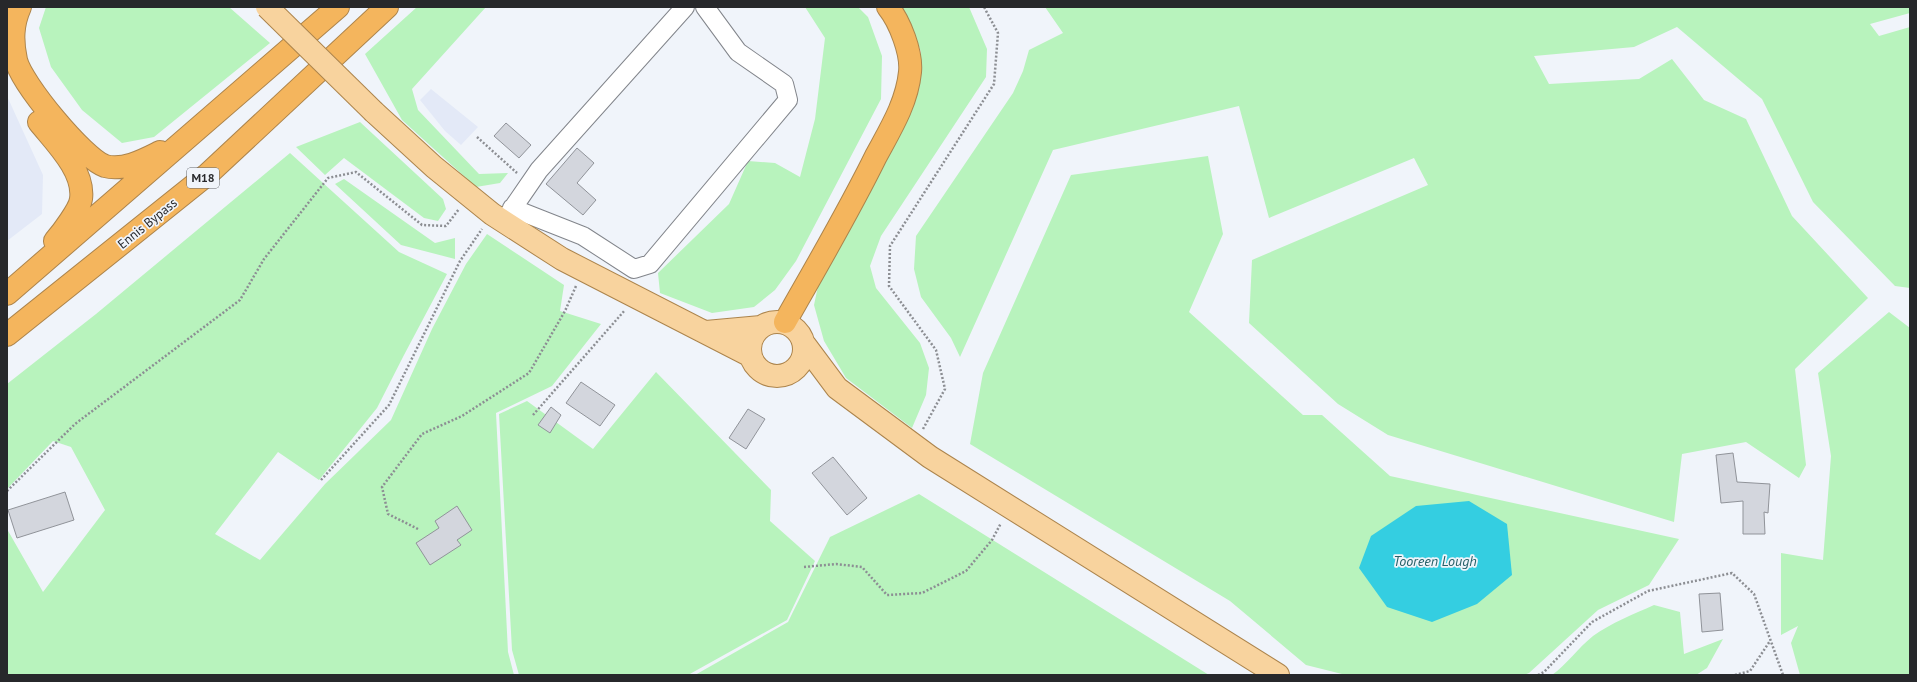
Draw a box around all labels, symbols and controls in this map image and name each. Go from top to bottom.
road number: M18 [187,168,219,188]
street label: Ennis Bypass [114,194,181,253]
water label: Tooreen Lough [1393,552,1477,570]

